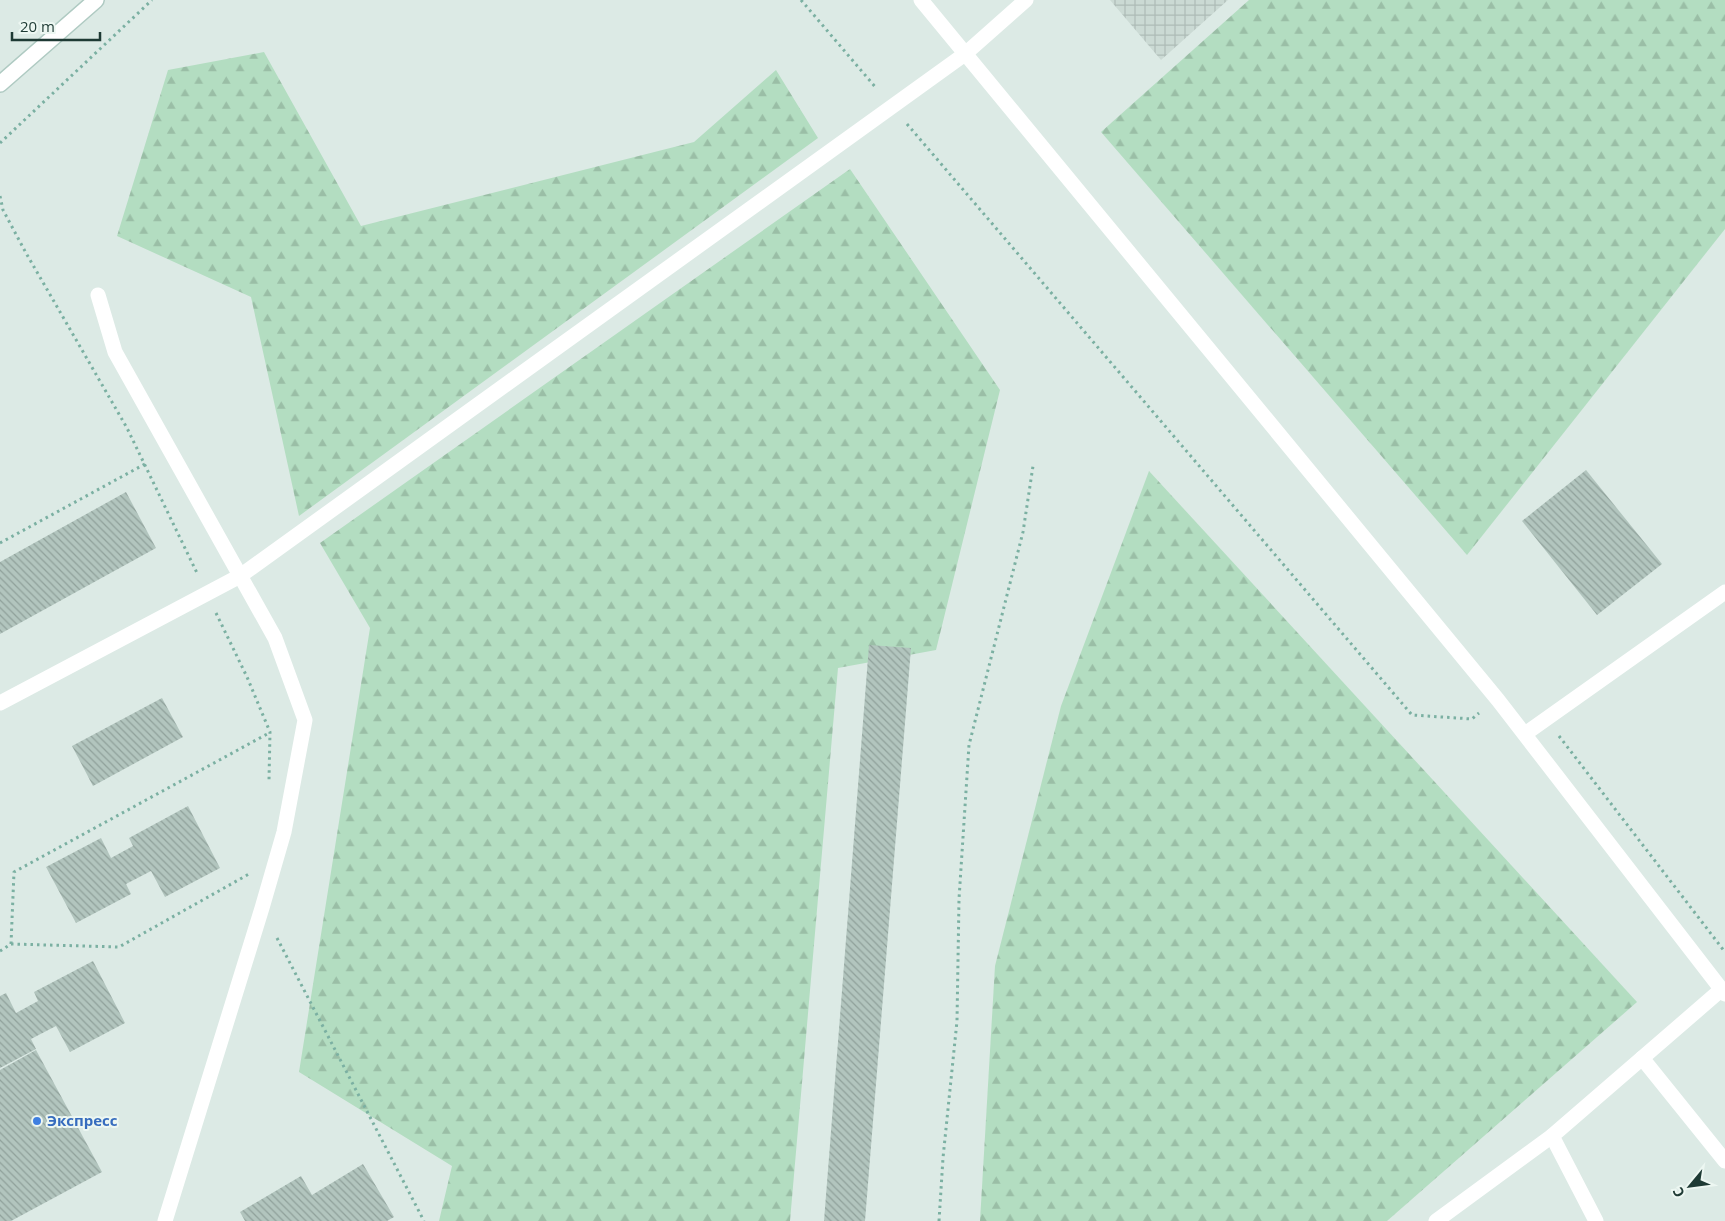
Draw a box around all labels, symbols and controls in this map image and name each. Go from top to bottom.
scale bar [12,10,100,42]
text: 20 m [20,16,55,36]
place label: Экспресс [47,1110,118,1130]
marker: Экспресс [31,1115,43,1127]
north arrow [1665,1161,1715,1211]
text: С [1668,1184,1689,1201]

